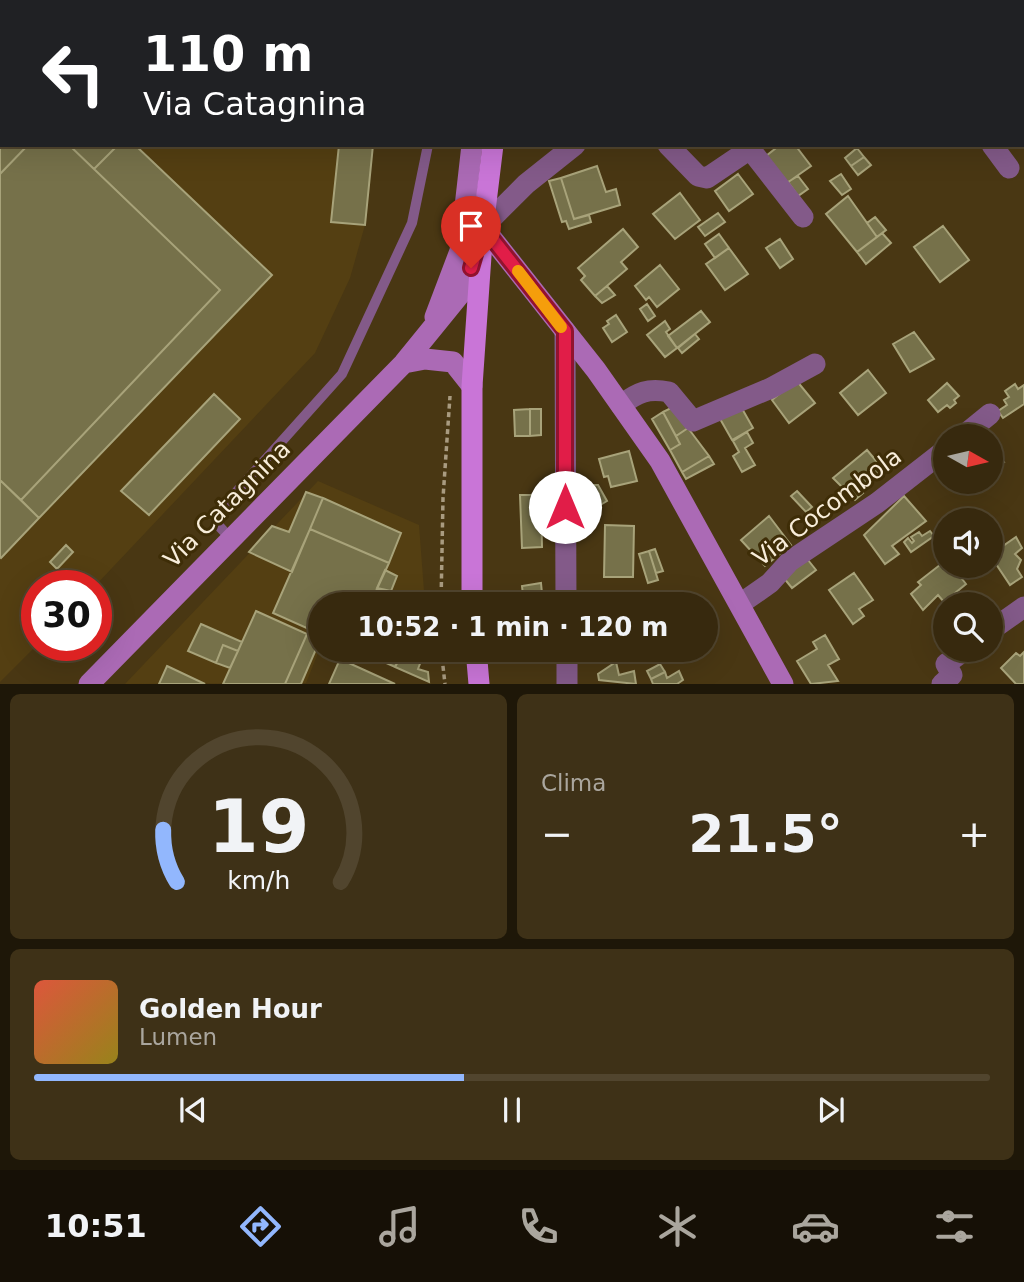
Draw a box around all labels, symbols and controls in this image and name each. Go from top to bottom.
text: 110 m [143,26,313,83]
icon: left [28,28,119,119]
text: Via Catagnina [143,85,366,123]
pin [441,196,501,268]
icon: arrive [452,207,490,245]
north arrow [933,424,1003,494]
map controls [933,424,1003,662]
street label: Via Catagnina [158,435,296,573]
street label: Via Cocombola [747,442,907,572]
position arrow [528,470,602,544]
button: sound [933,508,1003,578]
speed limit sign: 30 [21,570,112,661]
button: search [933,592,1003,662]
text: 10:52 · 1 min · 120 m [358,612,668,642]
text: Clima [541,770,606,796]
text: 19 [208,785,309,870]
text: 21.5° [688,804,843,864]
text: − [541,812,573,856]
text: + [958,812,990,856]
text: km/h [227,866,290,895]
text: Golden Hour [139,994,322,1024]
text: Lumen [139,1024,217,1050]
icon: previous [174,1091,212,1129]
icon: pause [493,1091,531,1129]
icon: next [812,1091,850,1129]
icon: directions [236,1202,285,1251]
icon: music [375,1202,424,1251]
icon: phone [514,1202,563,1251]
icon: climate [653,1202,702,1251]
icon: car [791,1202,840,1251]
icon: filters [930,1202,979,1251]
text: 10:51 [45,1207,147,1245]

